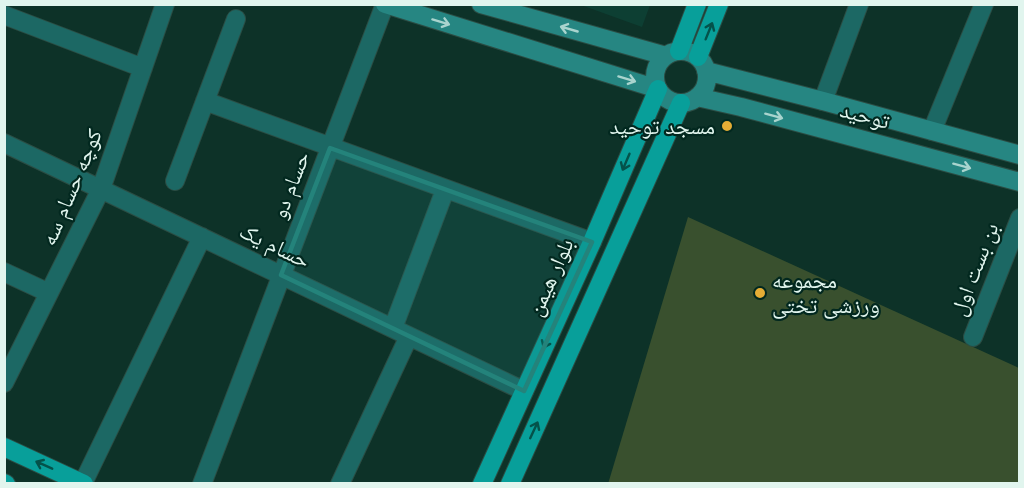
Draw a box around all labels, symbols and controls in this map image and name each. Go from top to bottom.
one-way arrow [431,17,450,28]
one-way arrow [704,22,715,41]
one-way arrow [560,23,579,34]
one-way arrow [617,74,636,85]
street label: توحید [837,95,893,135]
one-way arrow [764,110,783,122]
place label: مسجد توحید [609,112,715,140]
marker: مسجد توحید [720,119,734,133]
street label: کوچه حسام سه [34,124,109,250]
street label: حسام دو [264,147,317,223]
one-way arrow [620,152,632,170]
one-way arrow [952,161,971,173]
street label: حسام یک [235,216,315,275]
street label: بن بست اول [943,218,1005,320]
street label: بلوار هیمن [520,234,580,320]
place label: مجموعه ورزشی تختی [772,266,880,319]
marker: مجموعه ورزشی تختی [753,286,767,300]
one-way arrow [541,331,552,349]
one-way arrow [529,422,540,440]
one-way arrow [36,459,54,471]

